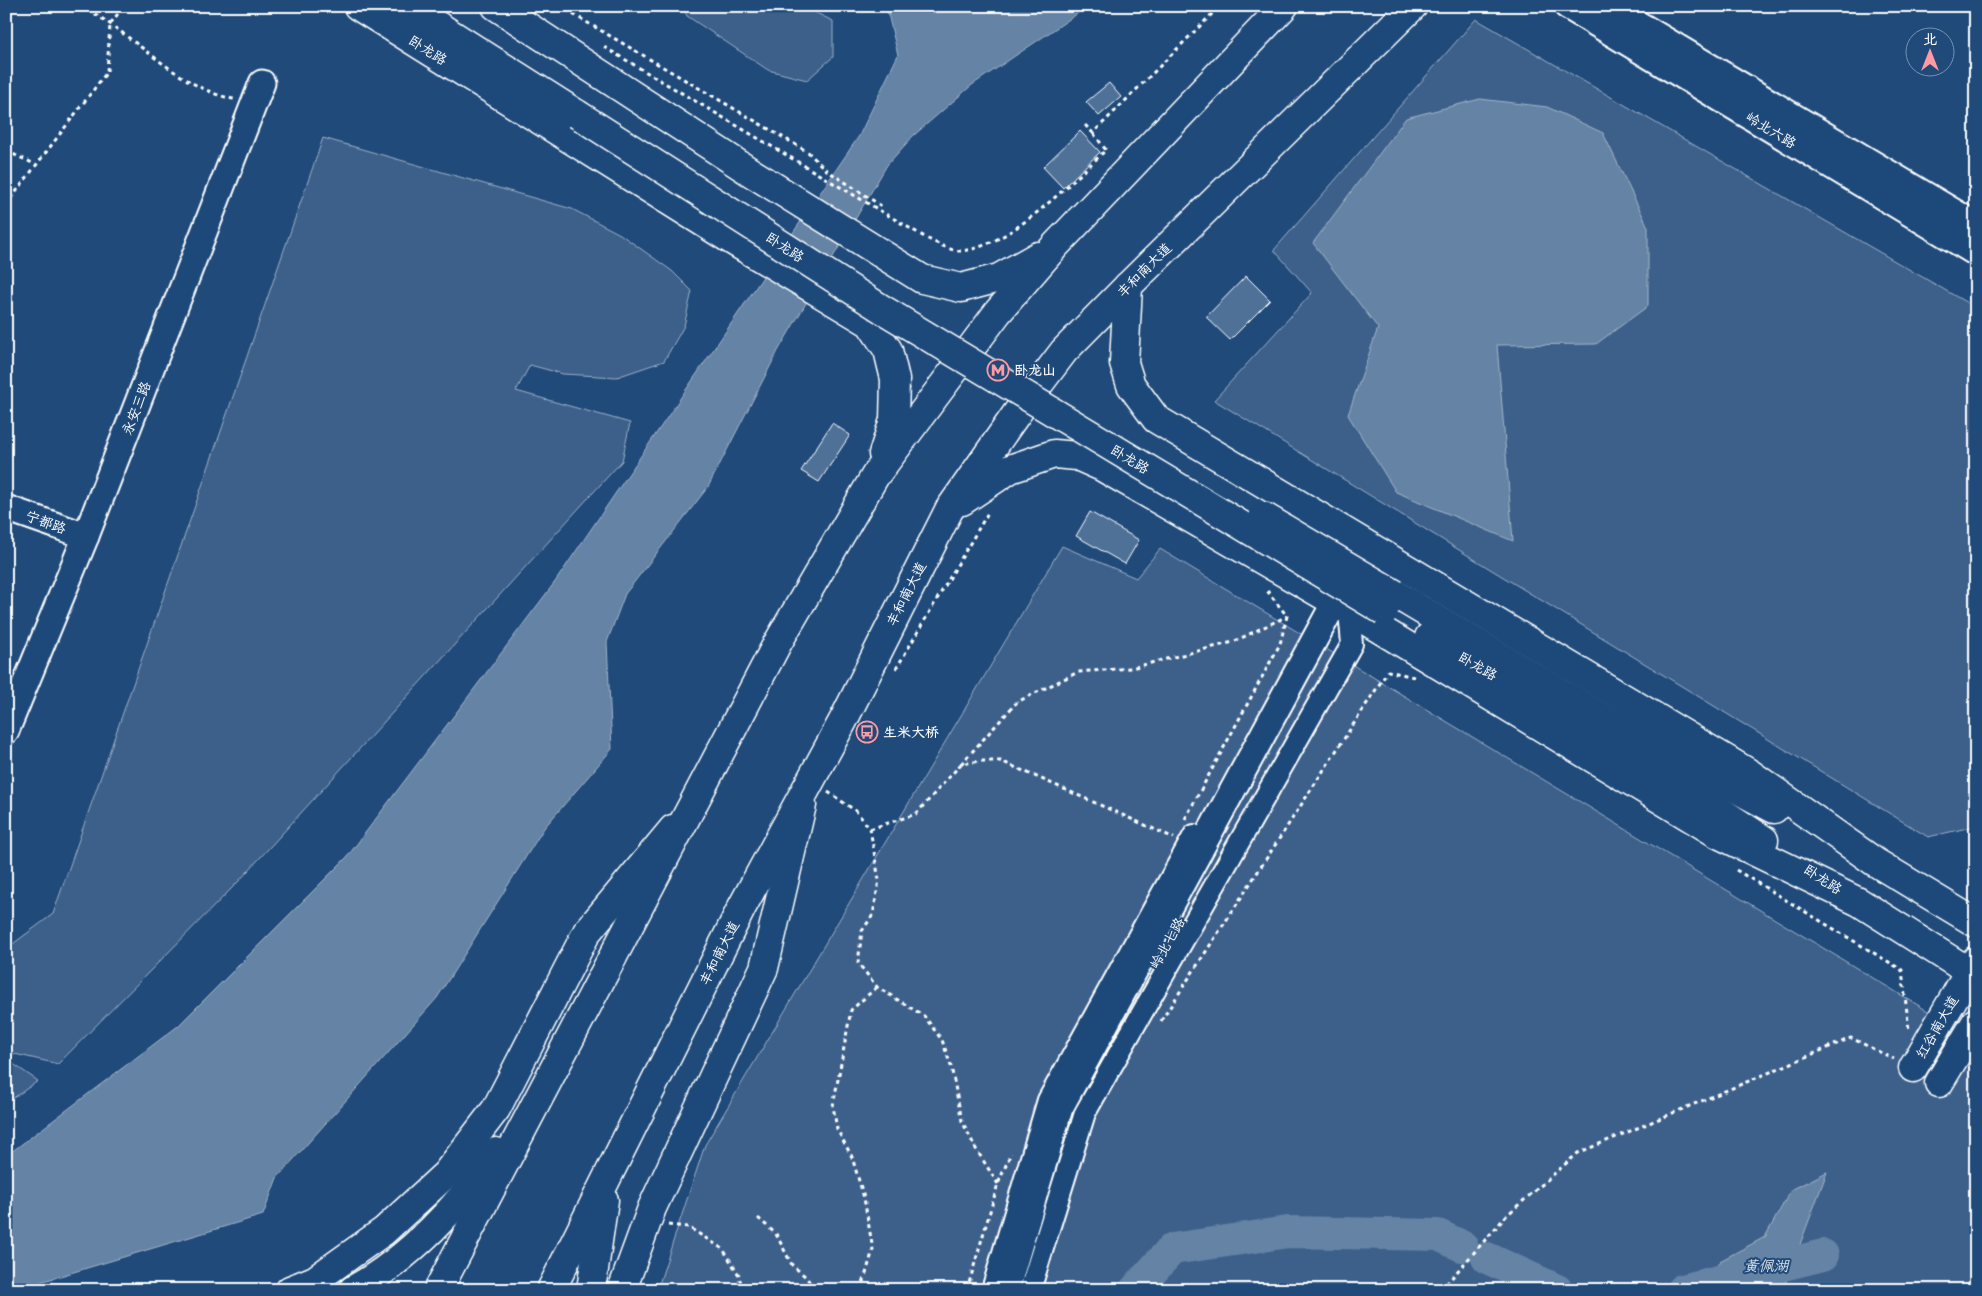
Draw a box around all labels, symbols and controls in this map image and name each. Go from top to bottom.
north arrow [1904,28,1954,78]
text: 北 [1923,30,1937,48]
street label: 卧龙路 [405,31,451,69]
street label: 岭北六路 [1742,108,1800,152]
street label: 卧龙路 [762,228,808,266]
street label: 丰和南大道 [1113,239,1175,301]
metro station icon: 卧龙山 [986,358,1010,382]
place label: 卧龙山 [1014,361,1056,379]
street label: 永安三路 [118,379,154,437]
street label: 卧龙路 [1107,440,1153,478]
street label: 宁都路 [23,506,69,538]
street label: 丰和南大道 [882,559,930,629]
street label: 卧龙路 [1455,648,1501,684]
bus stop icon: 生米大桥 [855,720,879,744]
place label: 生米大桥 [883,723,939,741]
street label: 卧龙路 [1800,860,1846,898]
street label: 岭北七路 [1146,914,1188,972]
street label: 丰和南大道 [695,918,743,988]
street label: 红谷南大道 [1912,992,1962,1062]
water label: 黄佩湖 [1743,1256,1790,1275]

